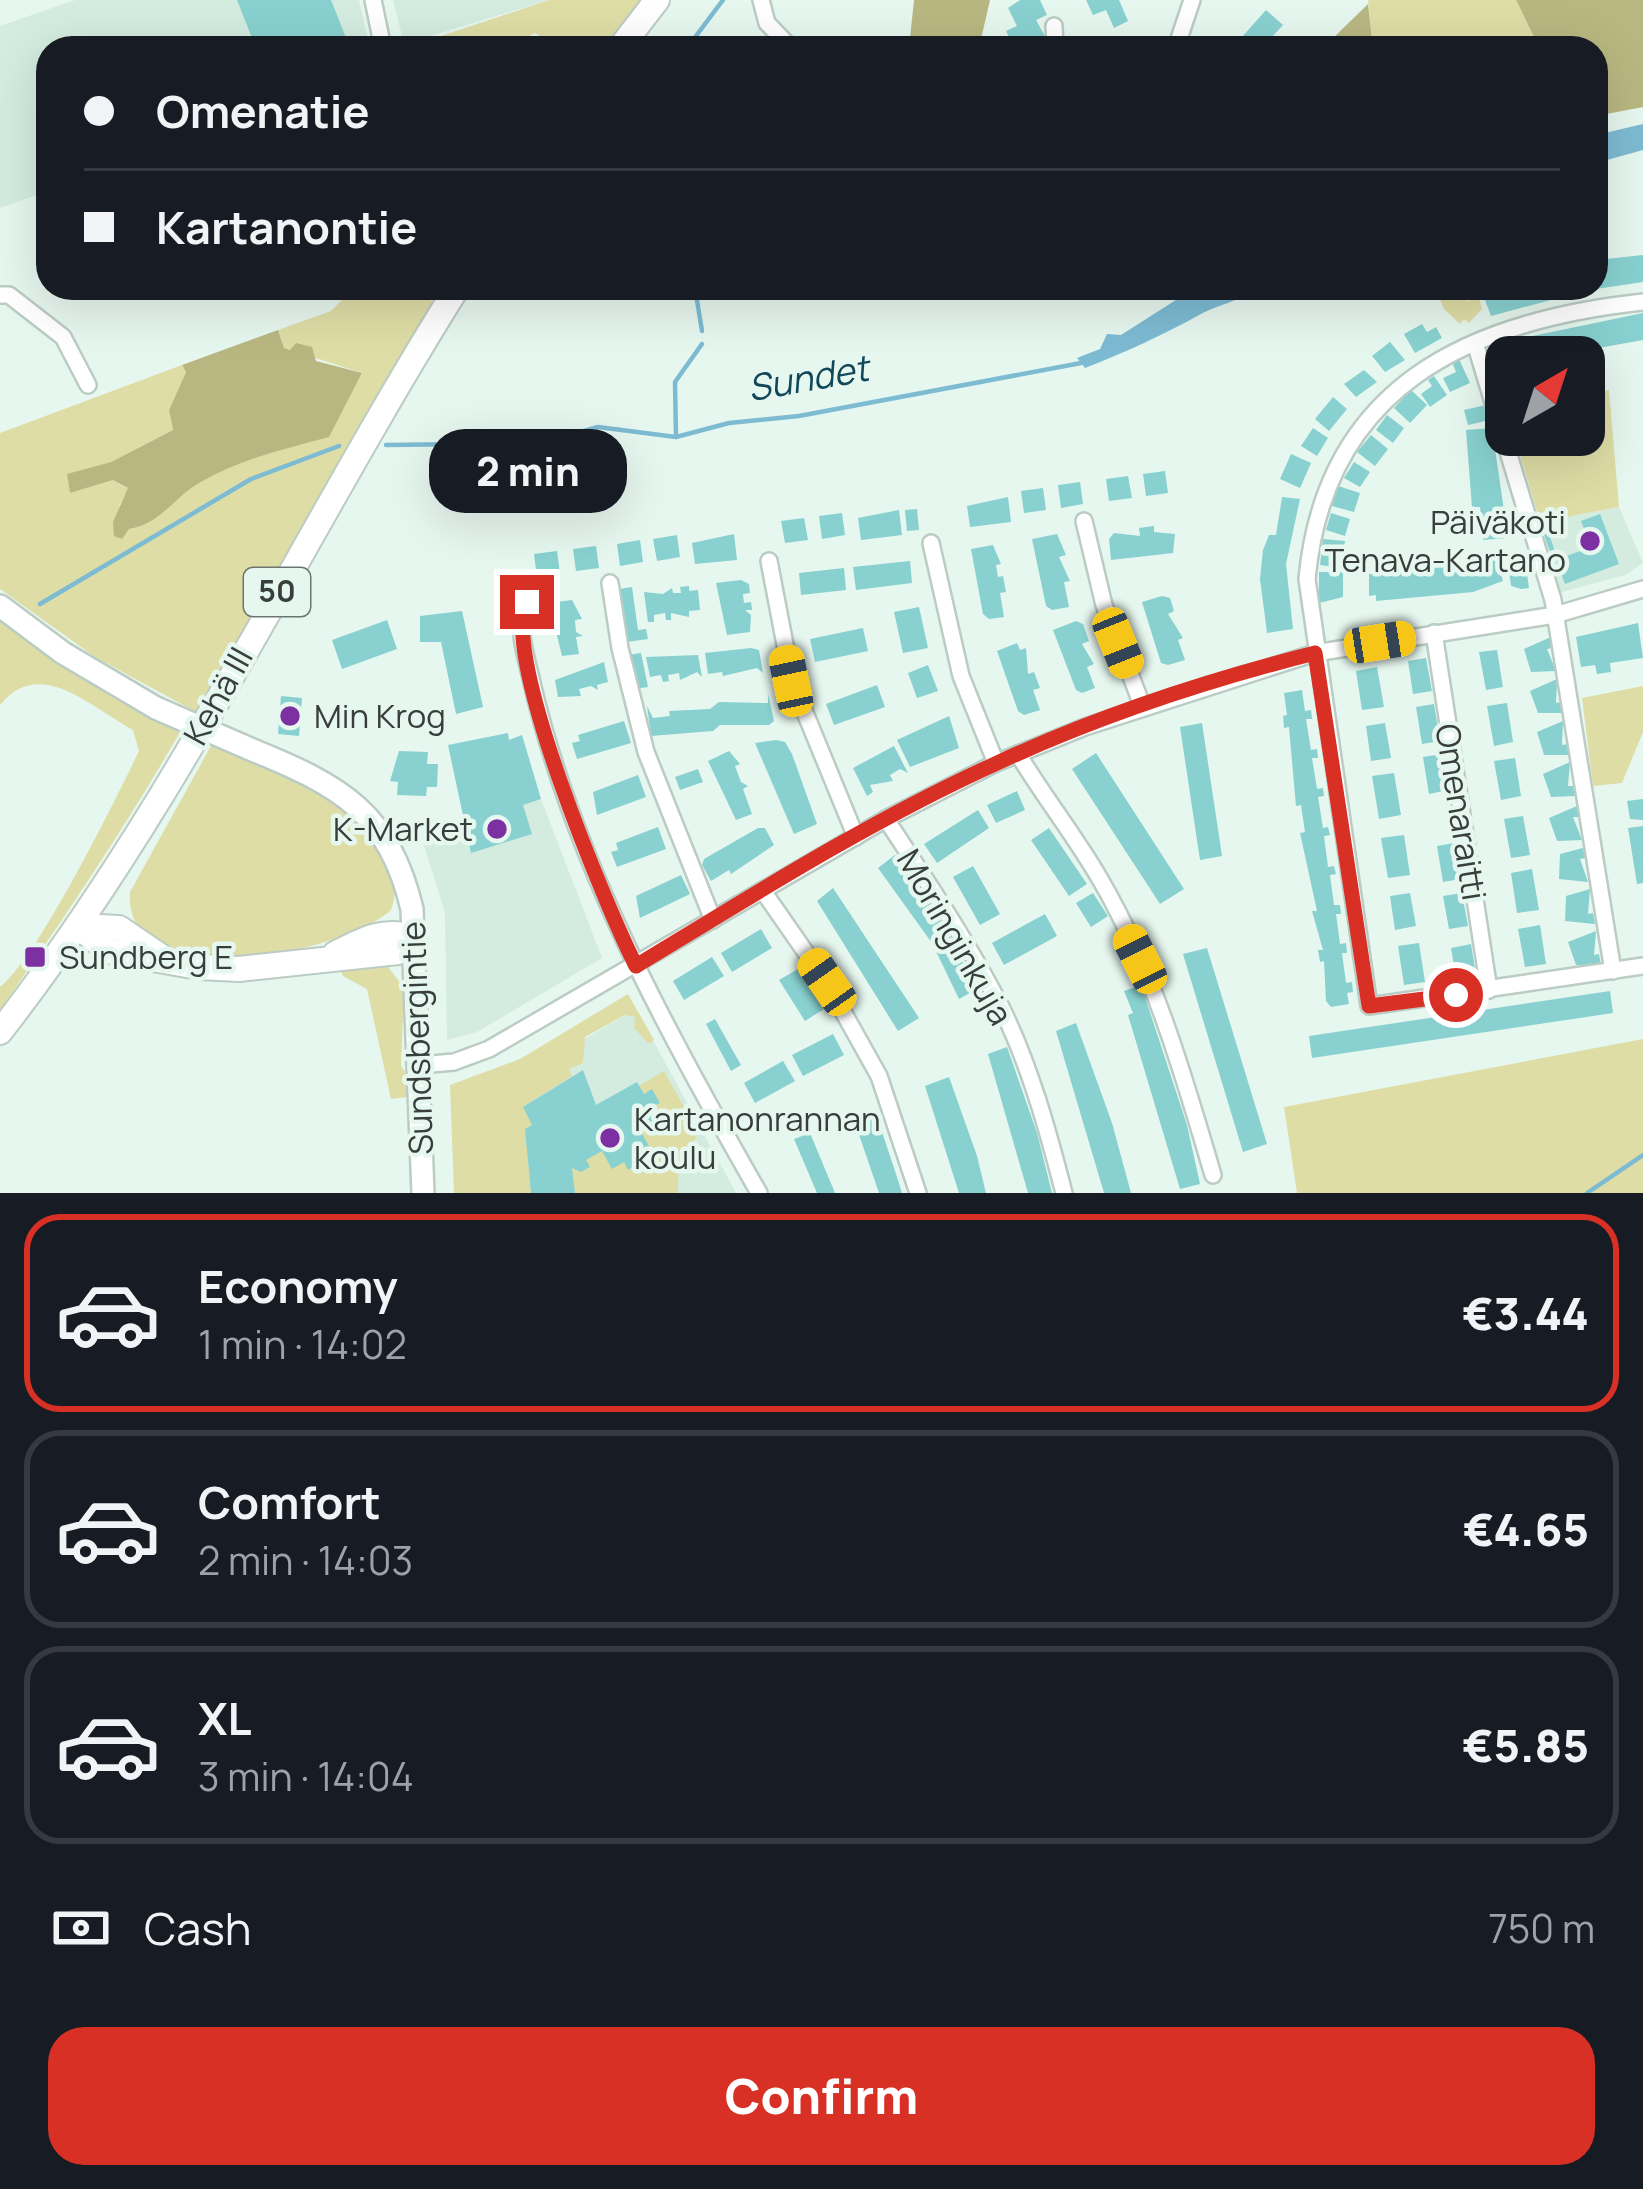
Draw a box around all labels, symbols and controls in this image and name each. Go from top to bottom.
text: Omenatie [156,80,370,142]
text: Kartanontie [156,196,417,258]
north arrow [1485,336,1605,456]
map controls [1485,336,1605,456]
water label: Sundet [744,342,876,412]
callout: 2 min [428,428,626,512]
text: 2 min [476,444,580,498]
place label: Päiväkoti Tenava-Kartano [1325,499,1566,582]
marker: Päiväkoti Tenava-Kartano [1577,528,1603,554]
road number: 50 [244,568,310,616]
route end [500,575,554,629]
car [1088,603,1148,683]
car [1342,619,1418,665]
street label: Kehä III [172,639,263,753]
car [766,642,816,720]
place label: Min Krog [314,693,446,738]
marker: Min Krog [277,703,303,729]
street label: Omenaraitti [1425,721,1498,903]
place label: K-Market [333,806,473,851]
marker: K-Market [484,816,510,842]
street label: Moringinkuja [887,841,1024,1033]
car [1108,919,1172,999]
street label: Sundsbergintie [390,921,443,1155]
place label: Sundberg E [59,934,233,979]
car [792,942,862,1022]
marker: Sundberg E [22,944,48,970]
route start [1429,968,1483,1022]
place label: Kartanonrannan koulu [634,1096,881,1179]
marker: Kartanonrannan koulu [597,1125,623,1151]
text: Economy [198,1255,398,1317]
icon: car [54,1259,162,1367]
text: €3.44 [1462,1282,1589,1344]
text: 1 min · 14:02 [198,1317,407,1371]
text: Comfort [198,1471,381,1533]
icon: car [54,1475,162,1583]
text: €4.65 [1463,1498,1589,1560]
text: 2 min · 14:03 [198,1533,413,1587]
text: XL [198,1687,252,1749]
icon: car [54,1691,162,1799]
text: €5.85 [1462,1714,1589,1776]
text: 3 min · 14:04 [198,1749,414,1803]
icon: cash [48,1895,114,1961]
text: Cash [144,1897,252,1959]
text: 750 m [1488,1901,1595,1955]
button: Confirm [48,2027,1595,2165]

